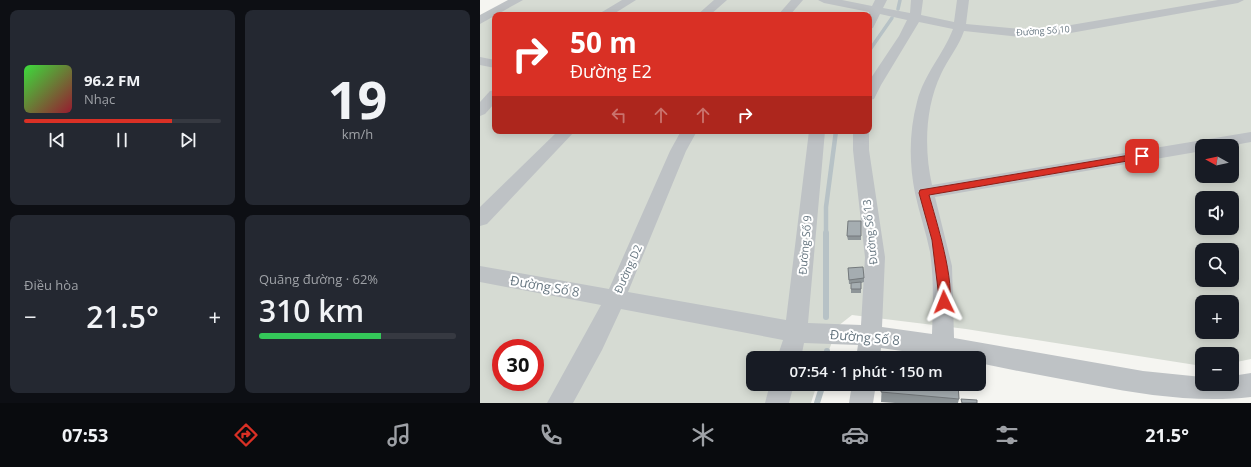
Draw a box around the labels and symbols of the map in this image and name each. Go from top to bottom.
street label: Đường Số 10 [1016,22,1070,39]
pin [1125,139,1159,173]
north arrow [1195,139,1239,183]
street label: Đường Số 13 [859,199,880,265]
street label: Đường Số 9 [794,215,815,275]
street label: Đường D2 [610,242,645,296]
street label: Đường Số 8 [509,271,581,301]
position arrow [923,281,965,323]
street label: Đường Số 8 [829,325,901,349]
speed limit sign: 30 [492,339,544,391]

